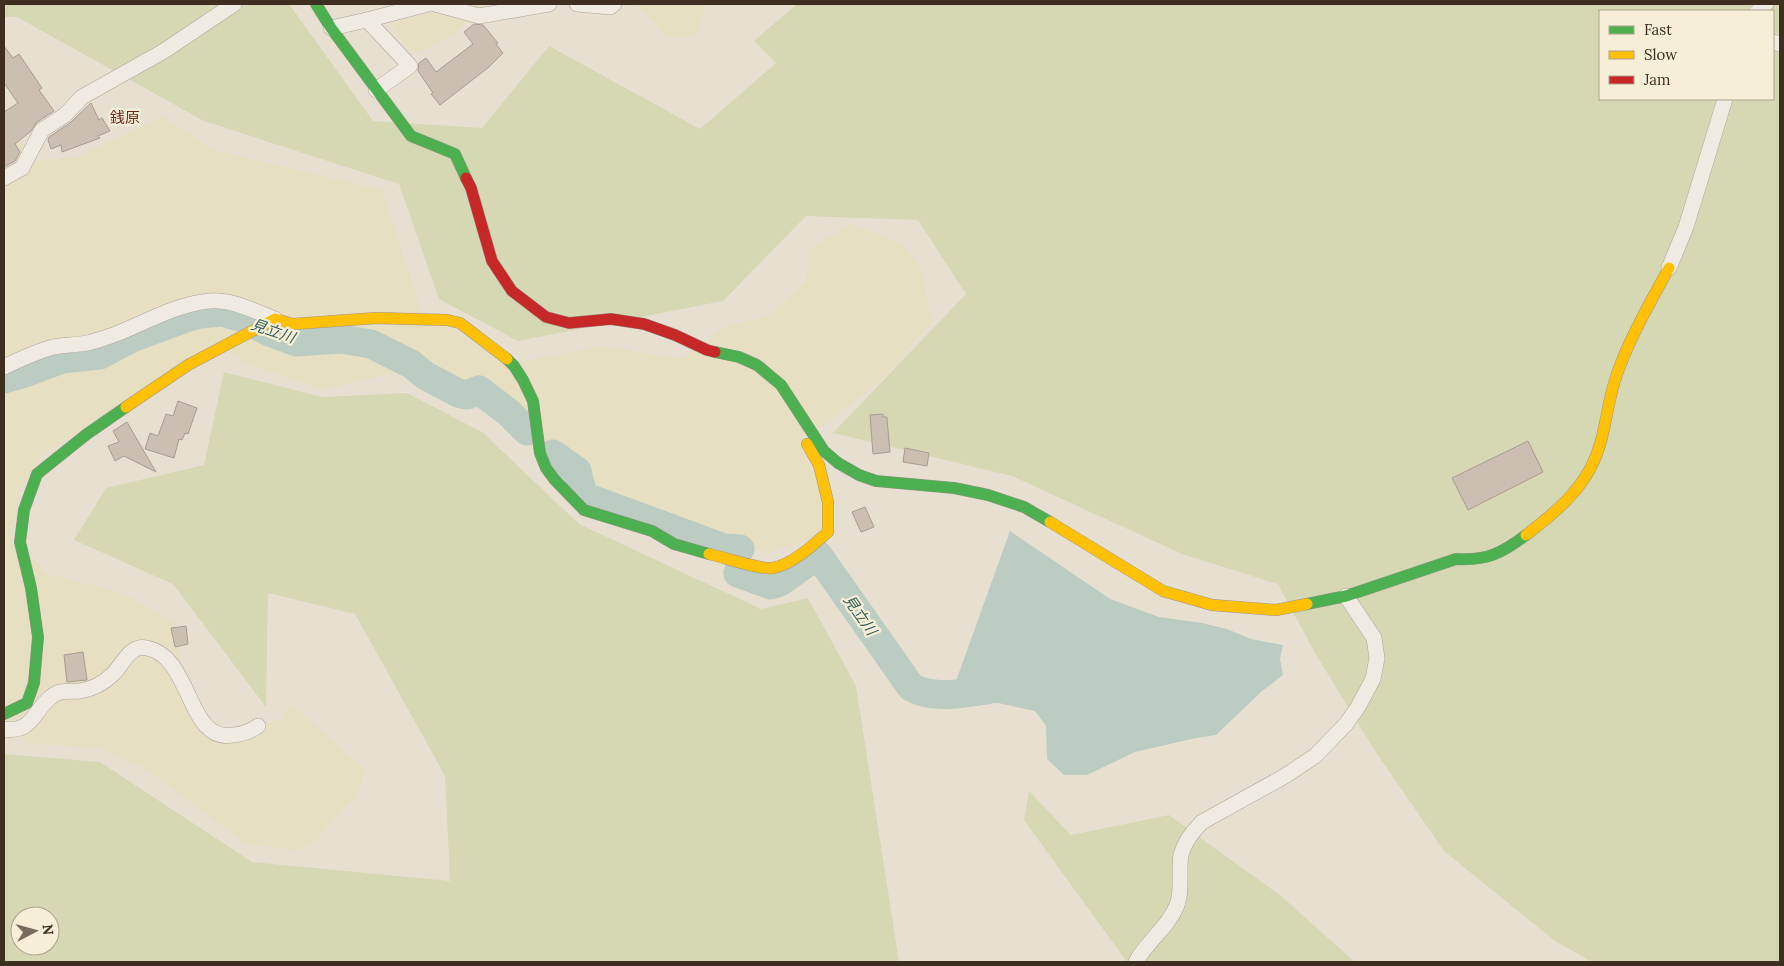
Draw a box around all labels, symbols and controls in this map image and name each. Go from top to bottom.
legend [1599,10,1774,100]
text: Fast [1644,20,1672,39]
text: Slow [1644,45,1677,64]
text: Jam [1643,70,1671,89]
district label: 銭原 [110,108,140,127]
water label: 見立川 [249,314,299,347]
water label: 見立川 [840,591,882,640]
north arrow [10,906,60,956]
text: N [38,923,57,936]

